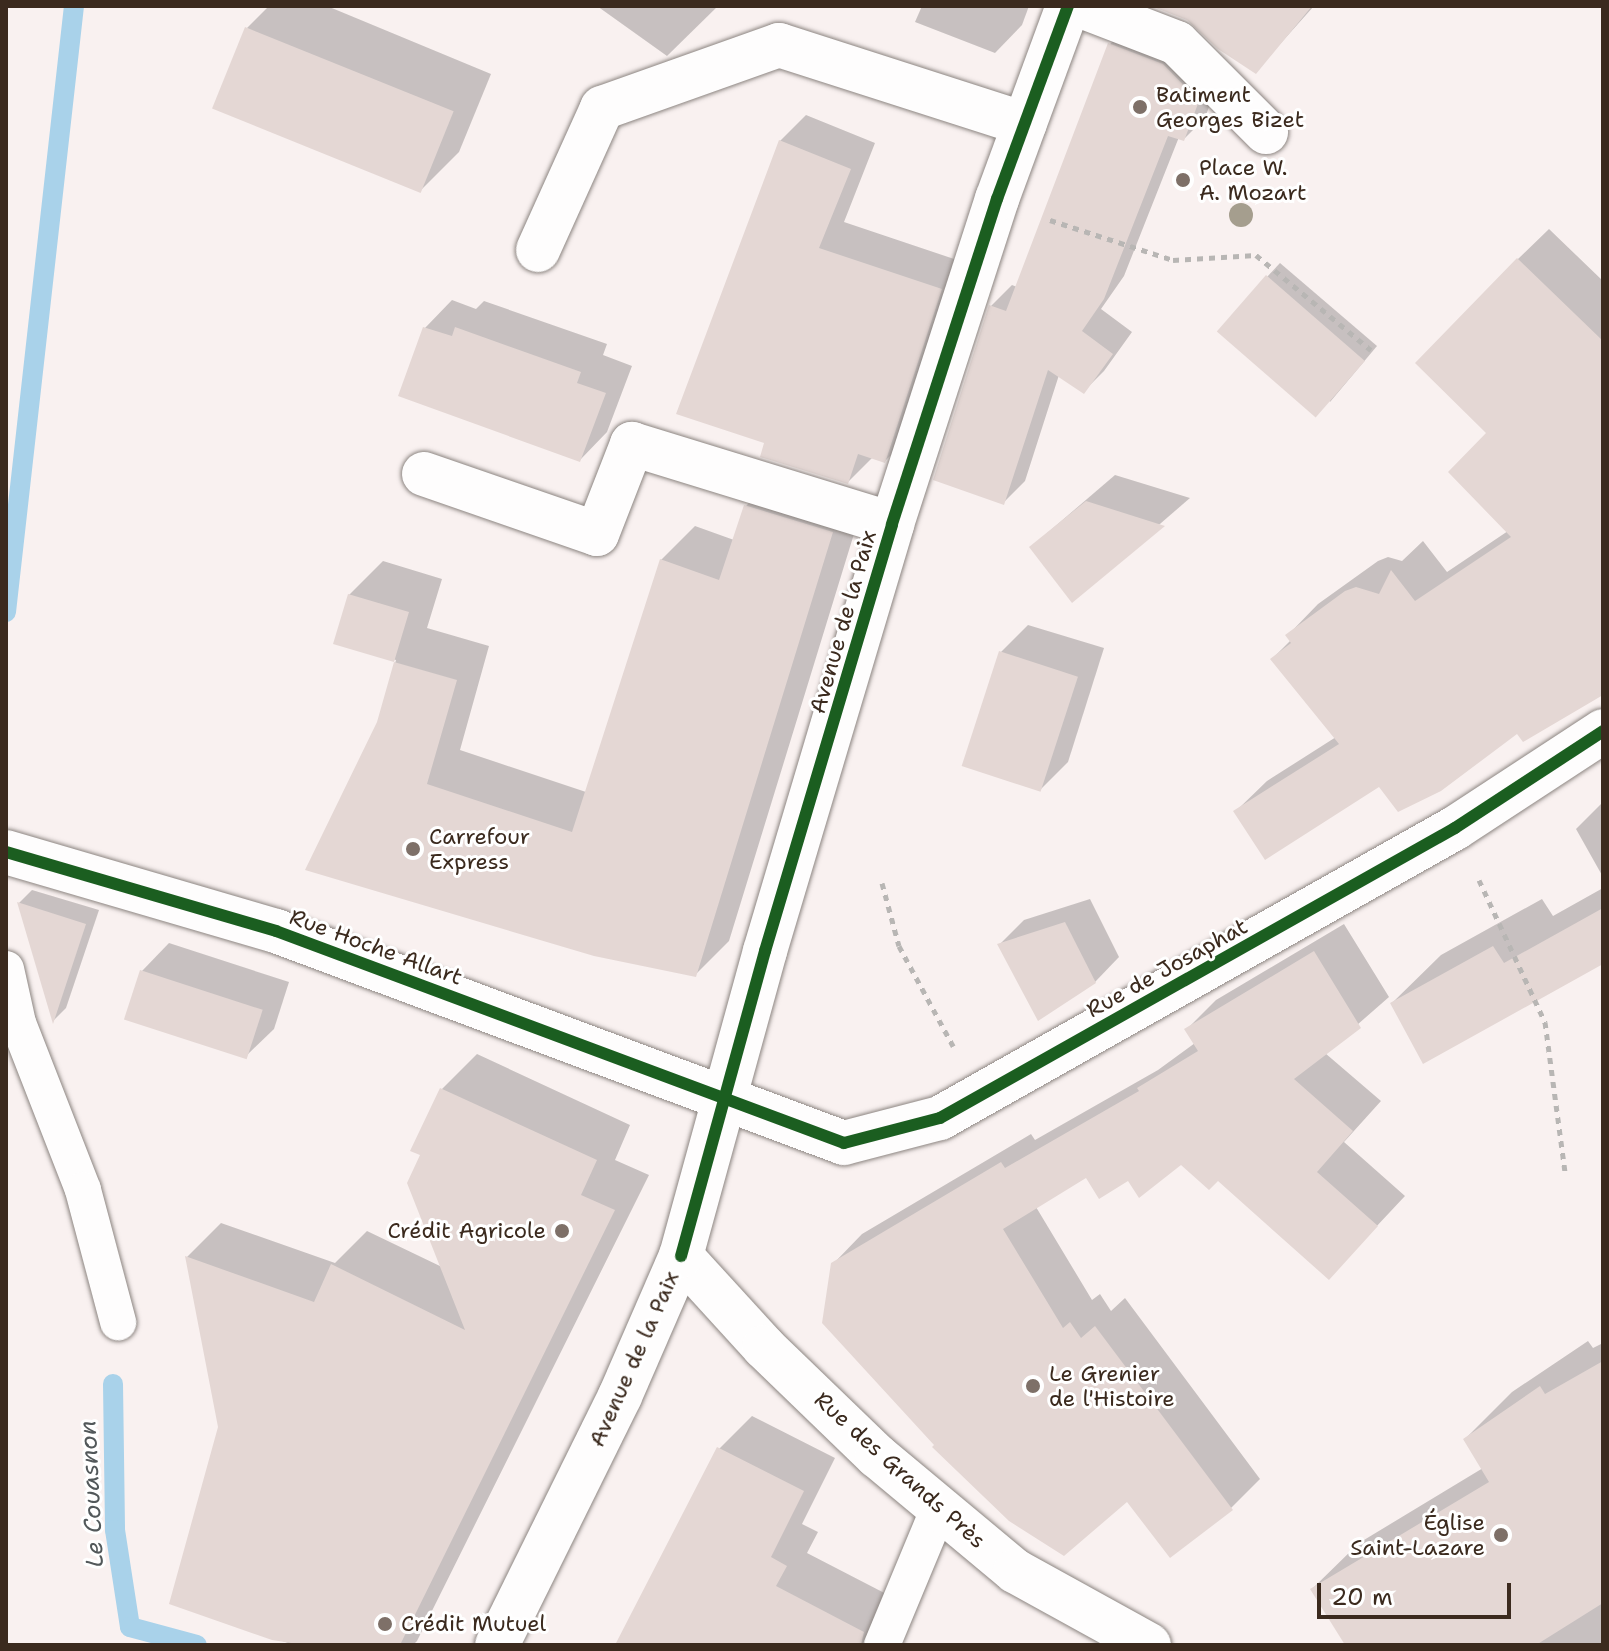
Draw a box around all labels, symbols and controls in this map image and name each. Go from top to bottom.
place label: Batiment Georges Bizet [1156,81,1304,132]
marker: Batiment Georges Bizet [1131,98,1149,116]
place label: Place W. A. Mozart [1199,154,1307,206]
marker: Place W. A. Mozart [1174,171,1192,189]
street label: Avenue de la Paix [804,527,882,717]
place label: Carrefour Express [429,823,530,874]
marker: Carrefour Express [404,840,422,858]
street label: Rue Hoche Allart [286,903,466,991]
street label: Rue de Josaphat [1082,913,1252,1023]
place label: Crédit Agricole [387,1218,546,1244]
marker: Crédit Agricole [553,1222,571,1240]
street label: Avenue de la Paix [583,1267,685,1451]
place label: Le Grenier de l'Histoire [1049,1360,1175,1412]
marker: Le Grenier de l'Histoire [1024,1377,1042,1395]
street label: Rue des Grands Près [809,1386,991,1554]
water label: Le Couasnon [74,1420,110,1568]
place label: Église Saint-Lazare [1350,1509,1485,1560]
marker: Église Saint-Lazare [1492,1526,1510,1544]
scale bar [1321,1567,1515,1617]
text: 20 m [1331,1581,1393,1613]
place label: Crédit Mutuel [401,1611,546,1637]
marker: Crédit Mutuel [376,1615,394,1633]

